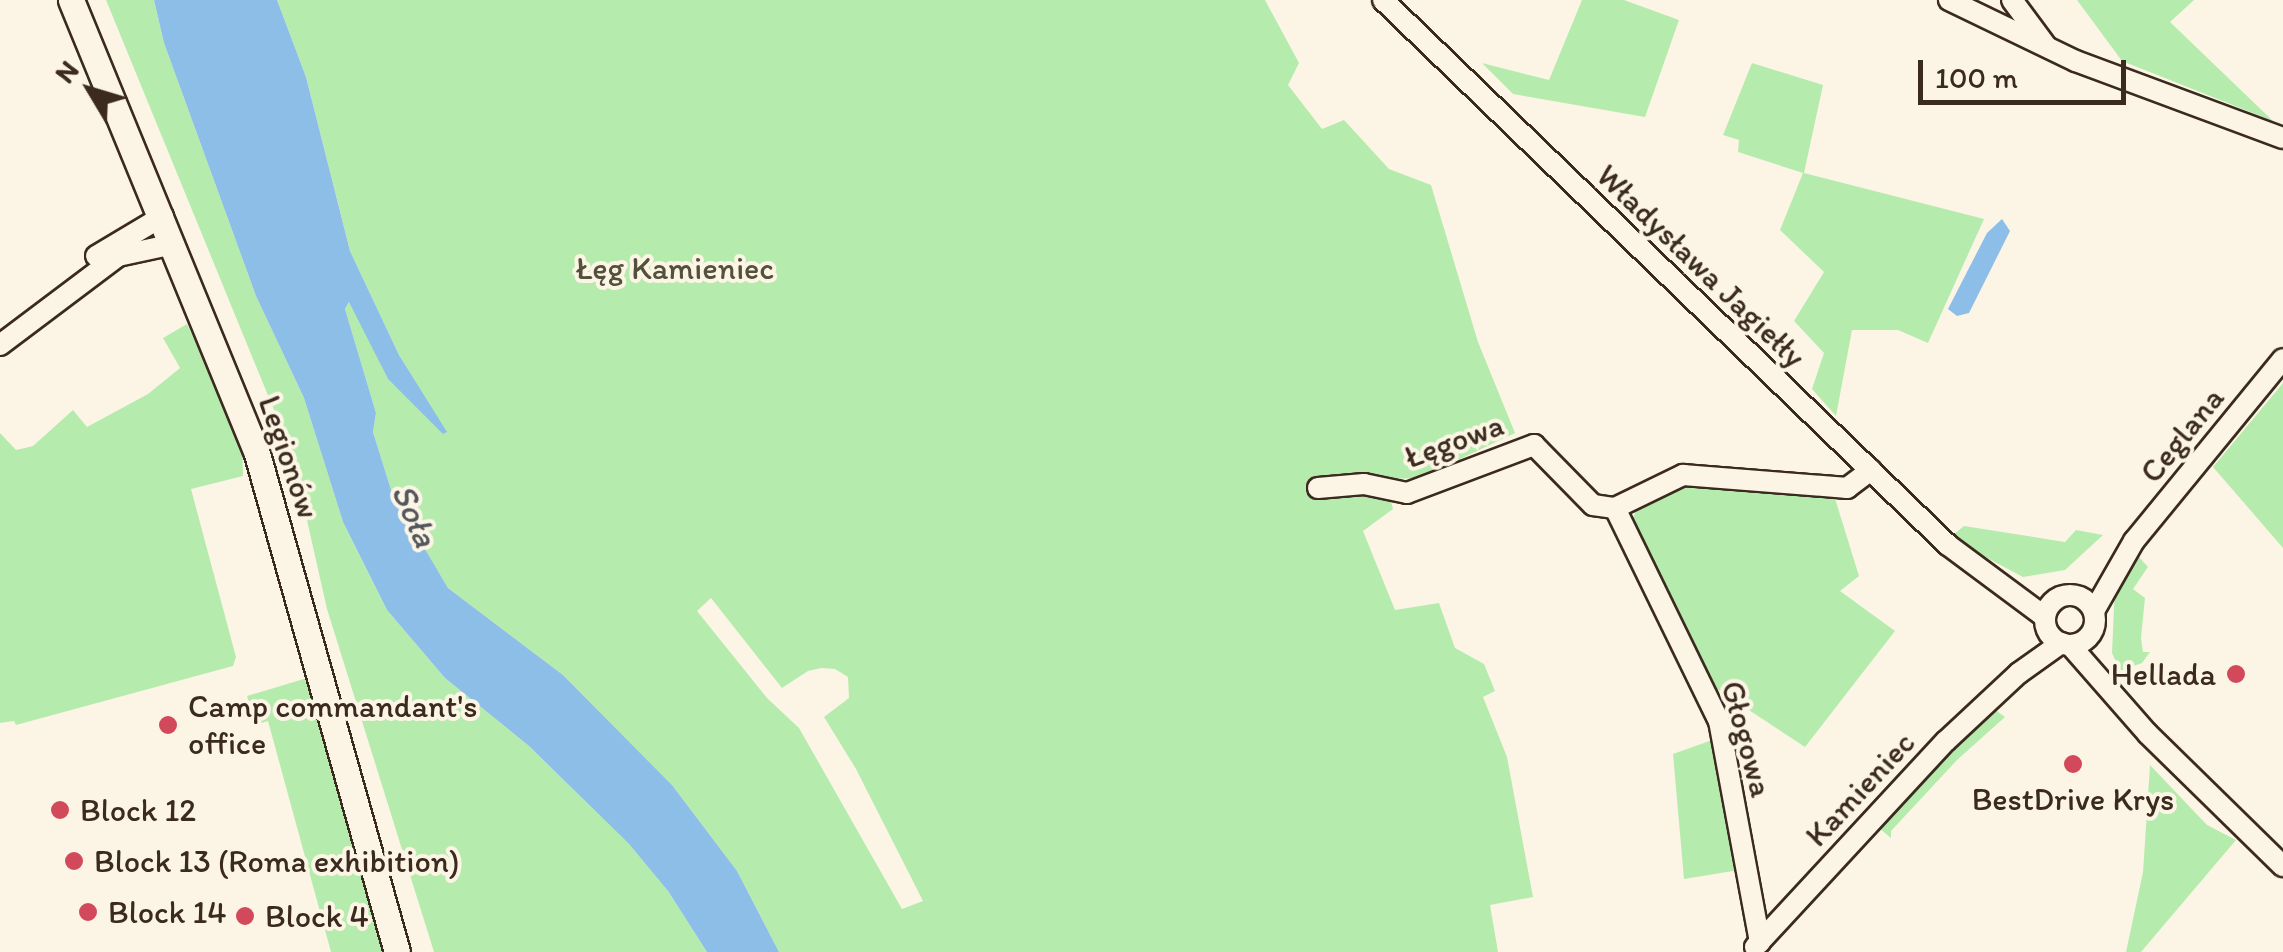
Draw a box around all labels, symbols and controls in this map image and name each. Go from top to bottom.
north arrow [40,40,140,140]
scale bar [1923,40,2130,102]
text: N [47,54,86,89]
text: 100 m [1935,59,2018,96]
street label: Władysława Jagiełły [1588,156,1814,376]
park label: Łęg Kamieniec [576,249,774,287]
street label: Ceglana [2132,379,2232,491]
street label: Legionów [250,390,328,524]
street label: Łęgowa [1399,405,1509,477]
water label: Soła [383,477,447,553]
place label: Hellada [2111,655,2216,693]
marker: Hellada [2225,663,2247,685]
street label: Głogowa [1713,677,1781,801]
place label: Camp commandant's office [188,688,477,763]
marker: Camp commandant's office [157,714,179,736]
street label: Kamieniec [1797,724,1923,854]
marker: BestDrive Krys [2062,753,2084,775]
place label: BestDrive Krys [1972,780,2174,818]
place label: Block 12 [80,791,196,829]
marker: Block 12 [49,799,71,821]
place label: Block 13 (Roma exhibition) [94,842,458,880]
marker: Block 13 (Roma exhibition) [63,850,85,872]
place label: Block 14 [108,893,226,931]
place label: Block 4 [265,897,369,935]
marker: Block 14 [77,901,99,923]
marker: Block 4 [234,905,256,927]

